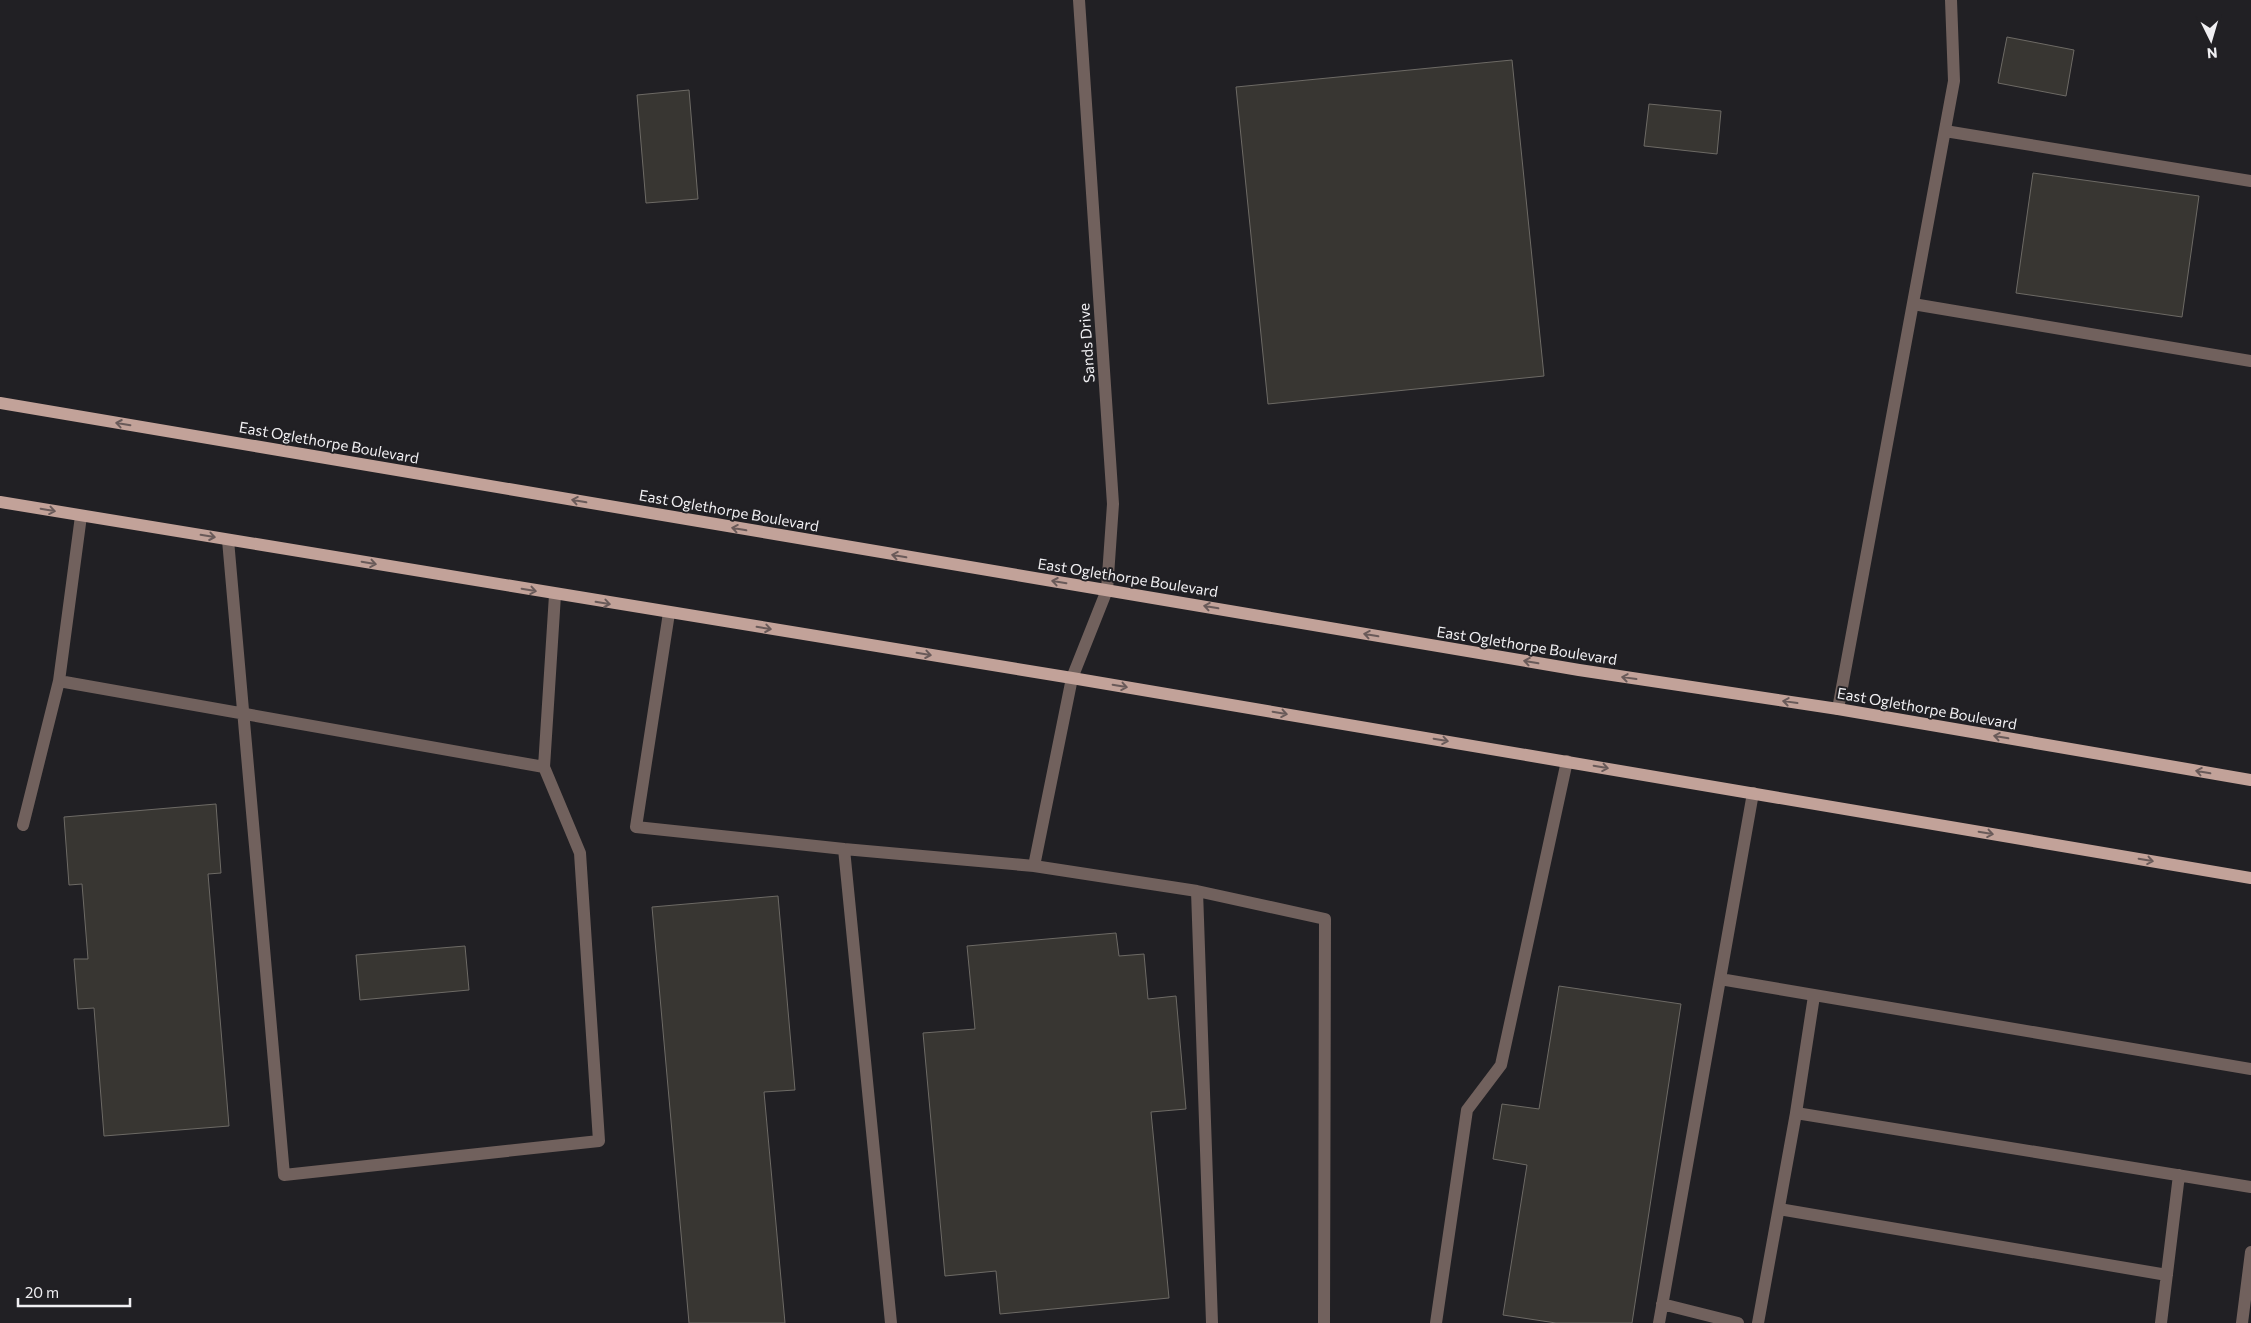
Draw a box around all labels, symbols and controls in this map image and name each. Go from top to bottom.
north arrow [2186,15,2236,65]
text: N [2206,45,2218,62]
street label: Sands Drive [1074,302,1098,383]
street label: East Oglethorpe Boulevard [238,417,420,467]
one-way arrow [116,418,132,428]
street label: East Oglethorpe Boulevard [638,485,820,535]
one-way arrow [571,496,587,506]
one-way arrow [40,505,56,515]
one-way arrow [731,523,747,533]
one-way arrow [200,532,216,542]
one-way arrow [891,551,907,561]
street label: East Oglethorpe Boulevard [1037,554,1219,600]
one-way arrow [360,559,376,569]
one-way arrow [1052,577,1068,587]
one-way arrow [521,586,537,596]
one-way arrow [595,598,611,608]
one-way arrow [1203,602,1219,612]
street label: East Oglethorpe Boulevard [1436,622,1618,668]
one-way arrow [755,624,771,634]
one-way arrow [1363,629,1379,639]
one-way arrow [916,650,932,660]
one-way arrow [1524,657,1540,667]
one-way arrow [1621,672,1637,682]
one-way arrow [1112,682,1128,692]
street label: East Oglethorpe Boulevard [1836,683,2018,733]
one-way arrow [1782,696,1798,706]
one-way arrow [1272,709,1288,719]
one-way arrow [1993,731,2009,741]
one-way arrow [1432,736,1448,746]
one-way arrow [1593,763,1609,773]
one-way arrow [2195,766,2211,776]
one-way arrow [1977,828,1993,838]
one-way arrow [2138,856,2154,866]
scale bar [18,1276,130,1308]
text: 20 m [25,1283,59,1301]

